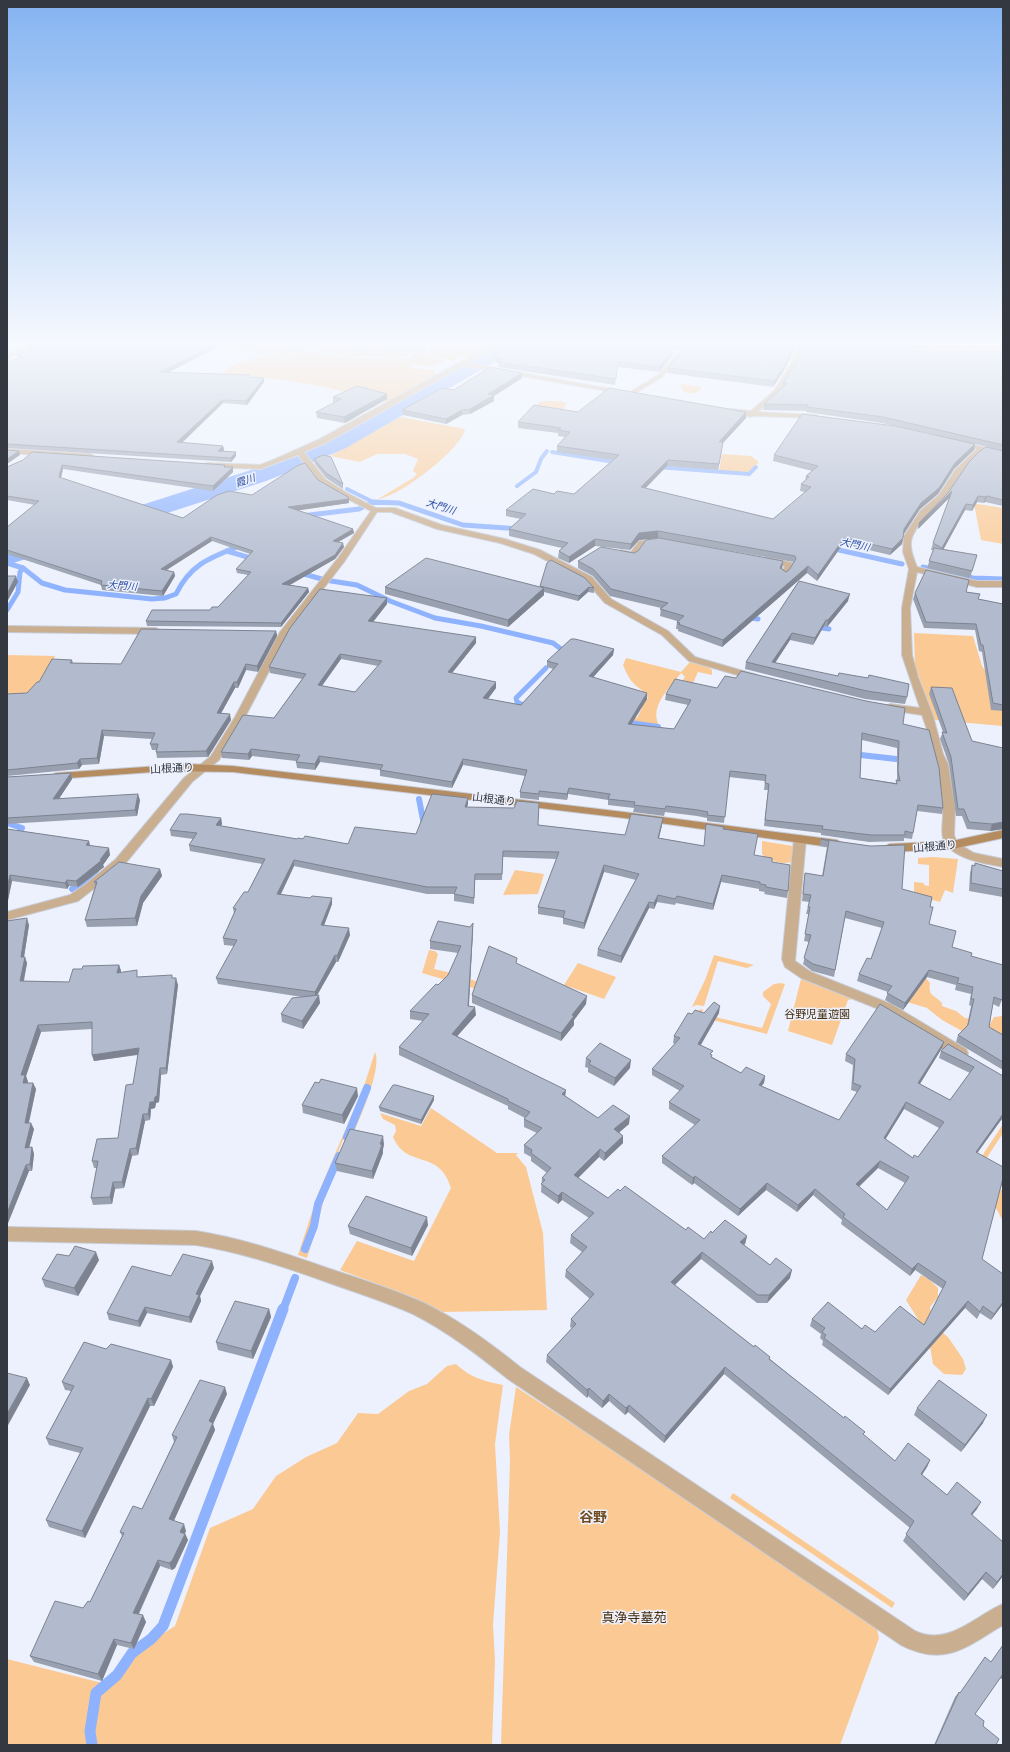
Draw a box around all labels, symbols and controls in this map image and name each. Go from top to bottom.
water label: 霞川 [234,471,258,490]
water label: 大門川 [425,496,458,518]
water label: 大門川 [839,535,872,554]
water label: 大門川 [106,578,138,593]
street label: 山根通り [150,760,194,776]
street label: 山根通り [471,789,517,809]
street label: 山根通り [912,837,958,855]
park label: 谷野児童遊園 [784,1007,850,1021]
district label: 谷野 [579,1508,607,1526]
park label: 真浄寺墓苑 [601,1609,667,1625]

